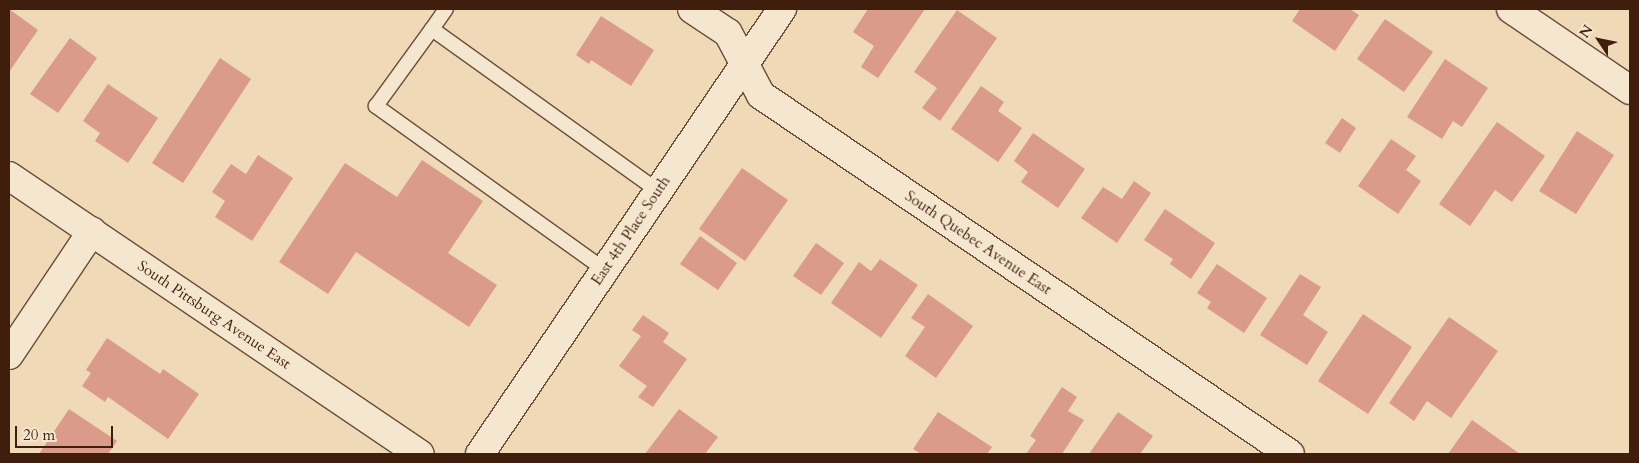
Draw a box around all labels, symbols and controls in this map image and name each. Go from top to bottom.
north arrow [1574,15,1624,65]
text: N [1575,21,1597,42]
street label: East 4th Place South [588,173,674,289]
street label: South Quebec Avenue East [901,187,1055,299]
street label: South Pittsburg Avenue East [134,257,294,373]
scale bar [18,416,115,448]
text: 20 m [23,425,55,445]

